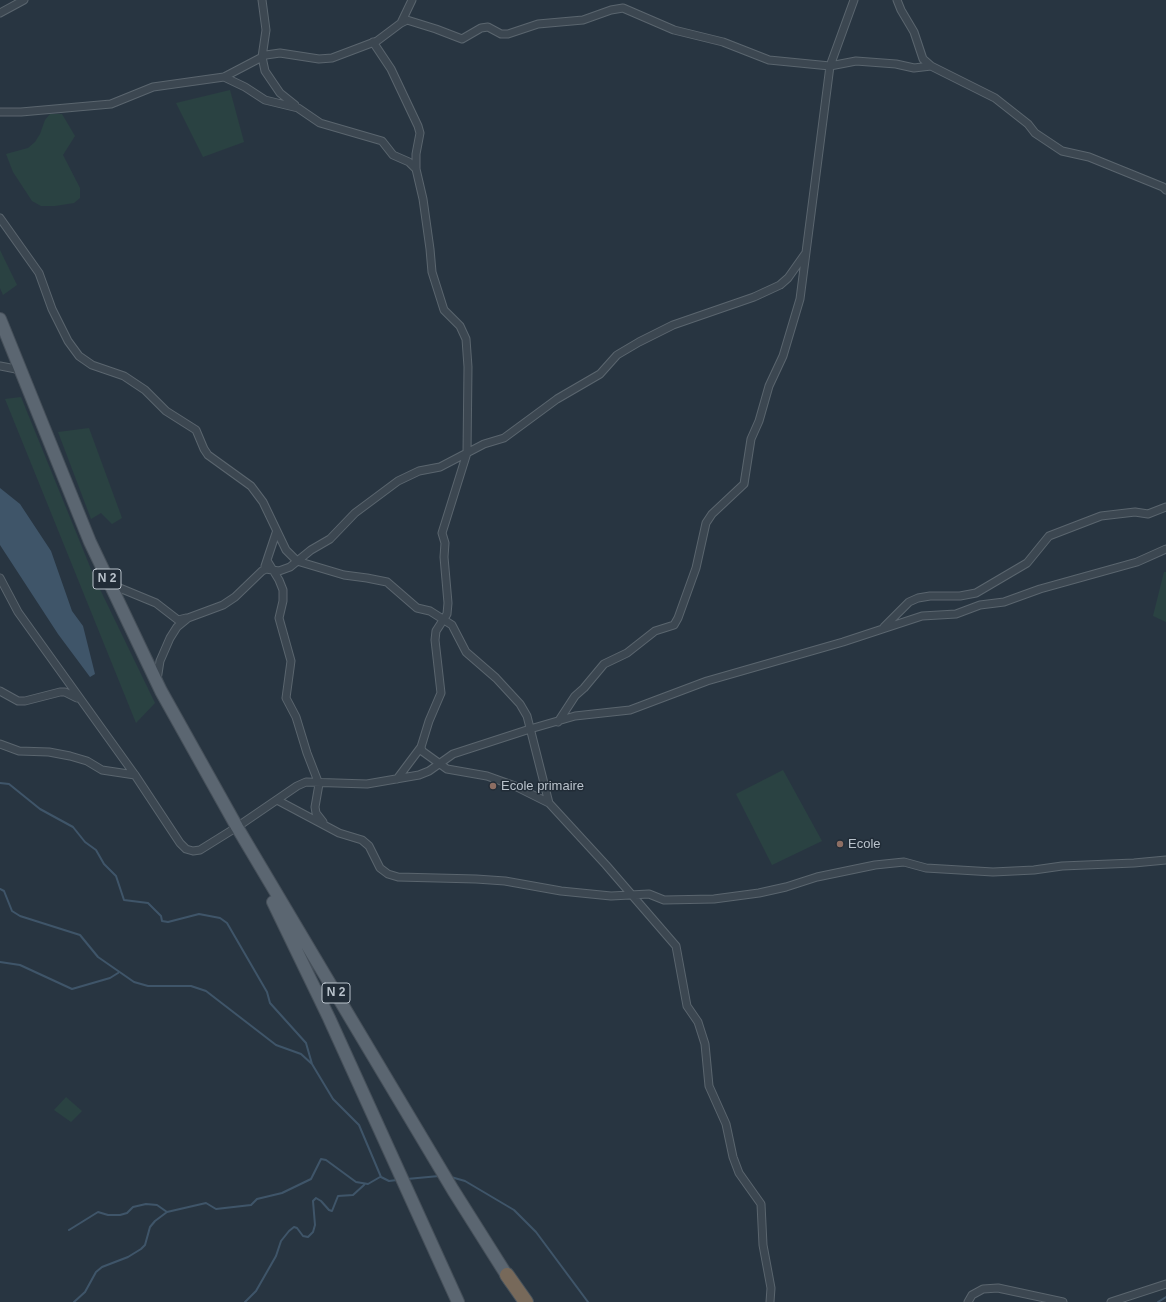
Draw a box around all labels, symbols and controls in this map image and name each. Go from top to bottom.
road number: N 2 [93,569,121,589]
place label: Ecole primaire [501,778,584,794]
marker: Ecole primaire [488,781,498,791]
place label: Ecole [848,836,881,852]
marker: Ecole [835,839,845,849]
road number: N 2 [322,983,350,1003]

